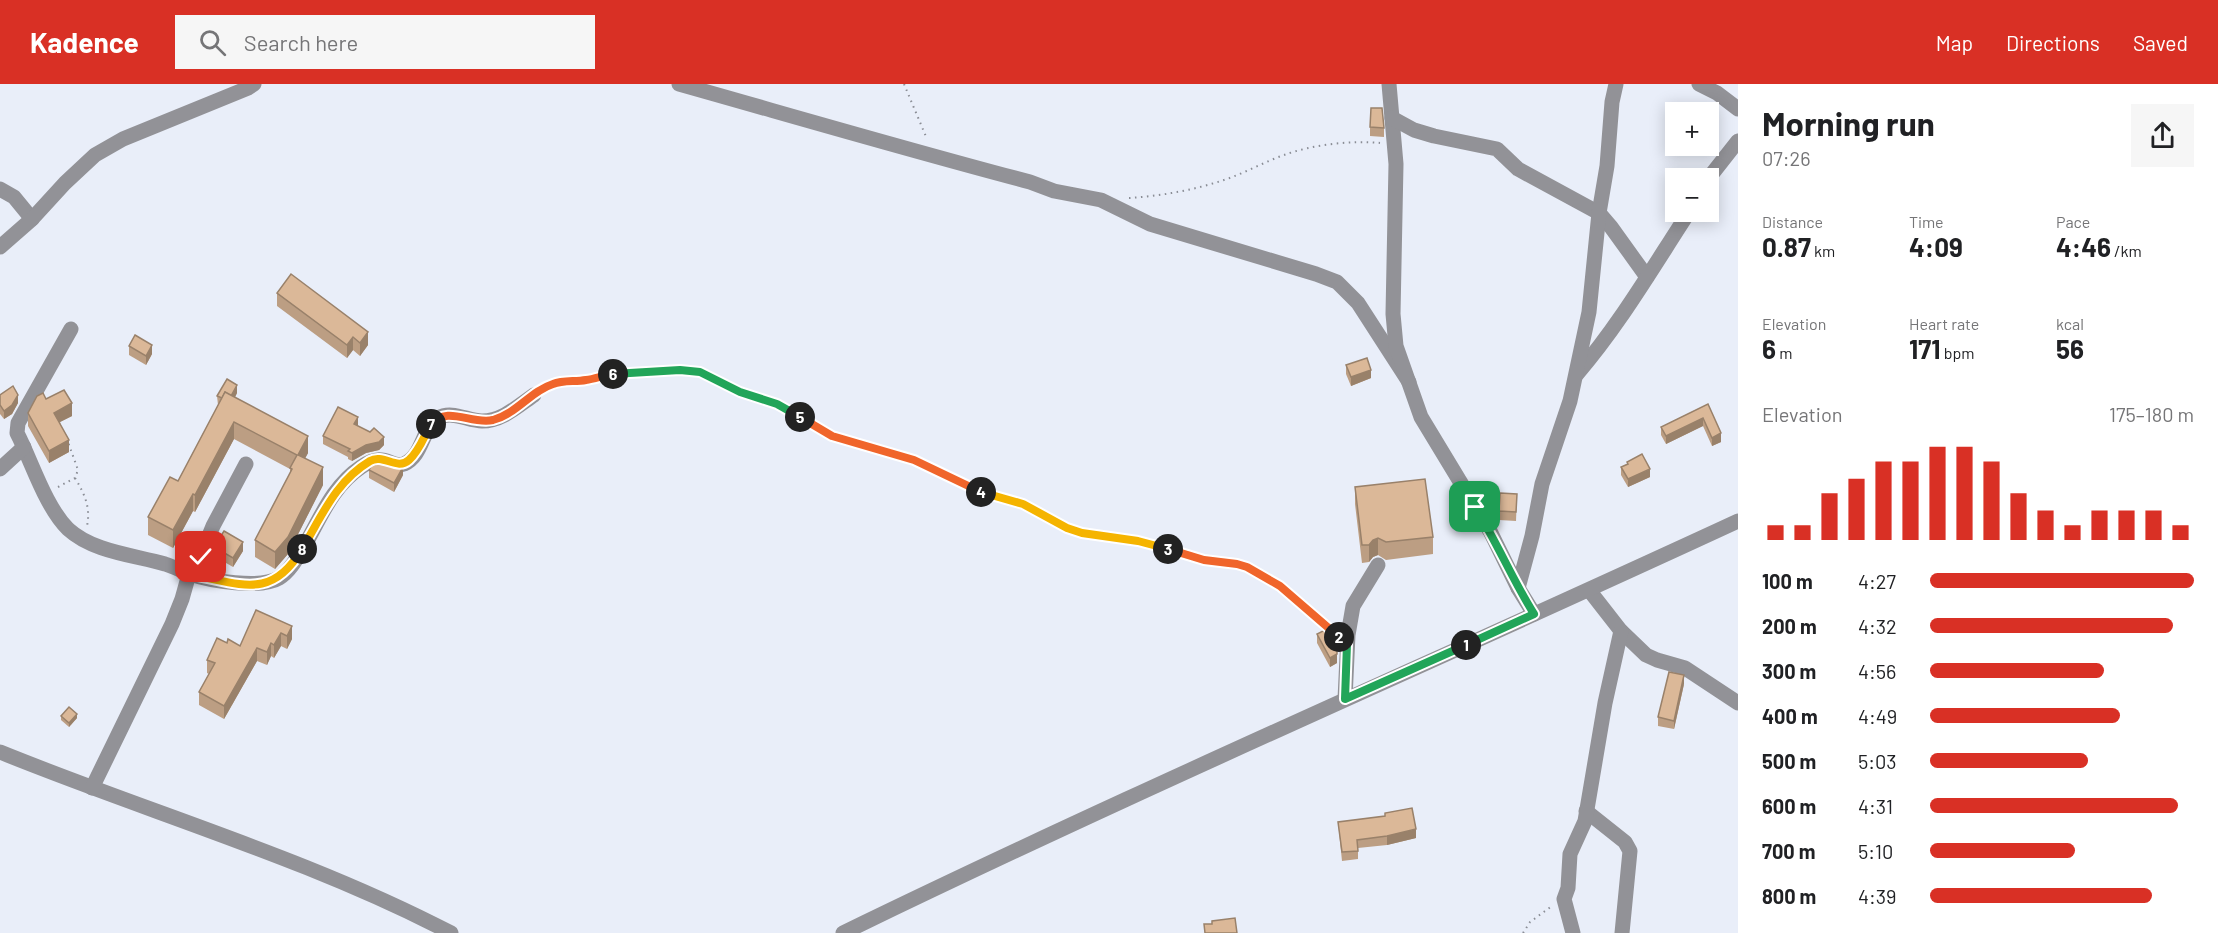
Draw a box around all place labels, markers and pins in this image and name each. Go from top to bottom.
pin: 6 [598,359,628,389]
pin: 5 [785,402,815,432]
pin: 7 [416,409,446,439]
pin: 4 [966,477,996,507]
pin [1449,481,1500,532]
pin [175,531,226,582]
pin: 8 [287,534,317,564]
pin: 3 [1153,534,1183,564]
pin: 2 [1324,622,1354,652]
pin: 1 [1451,630,1481,660]

